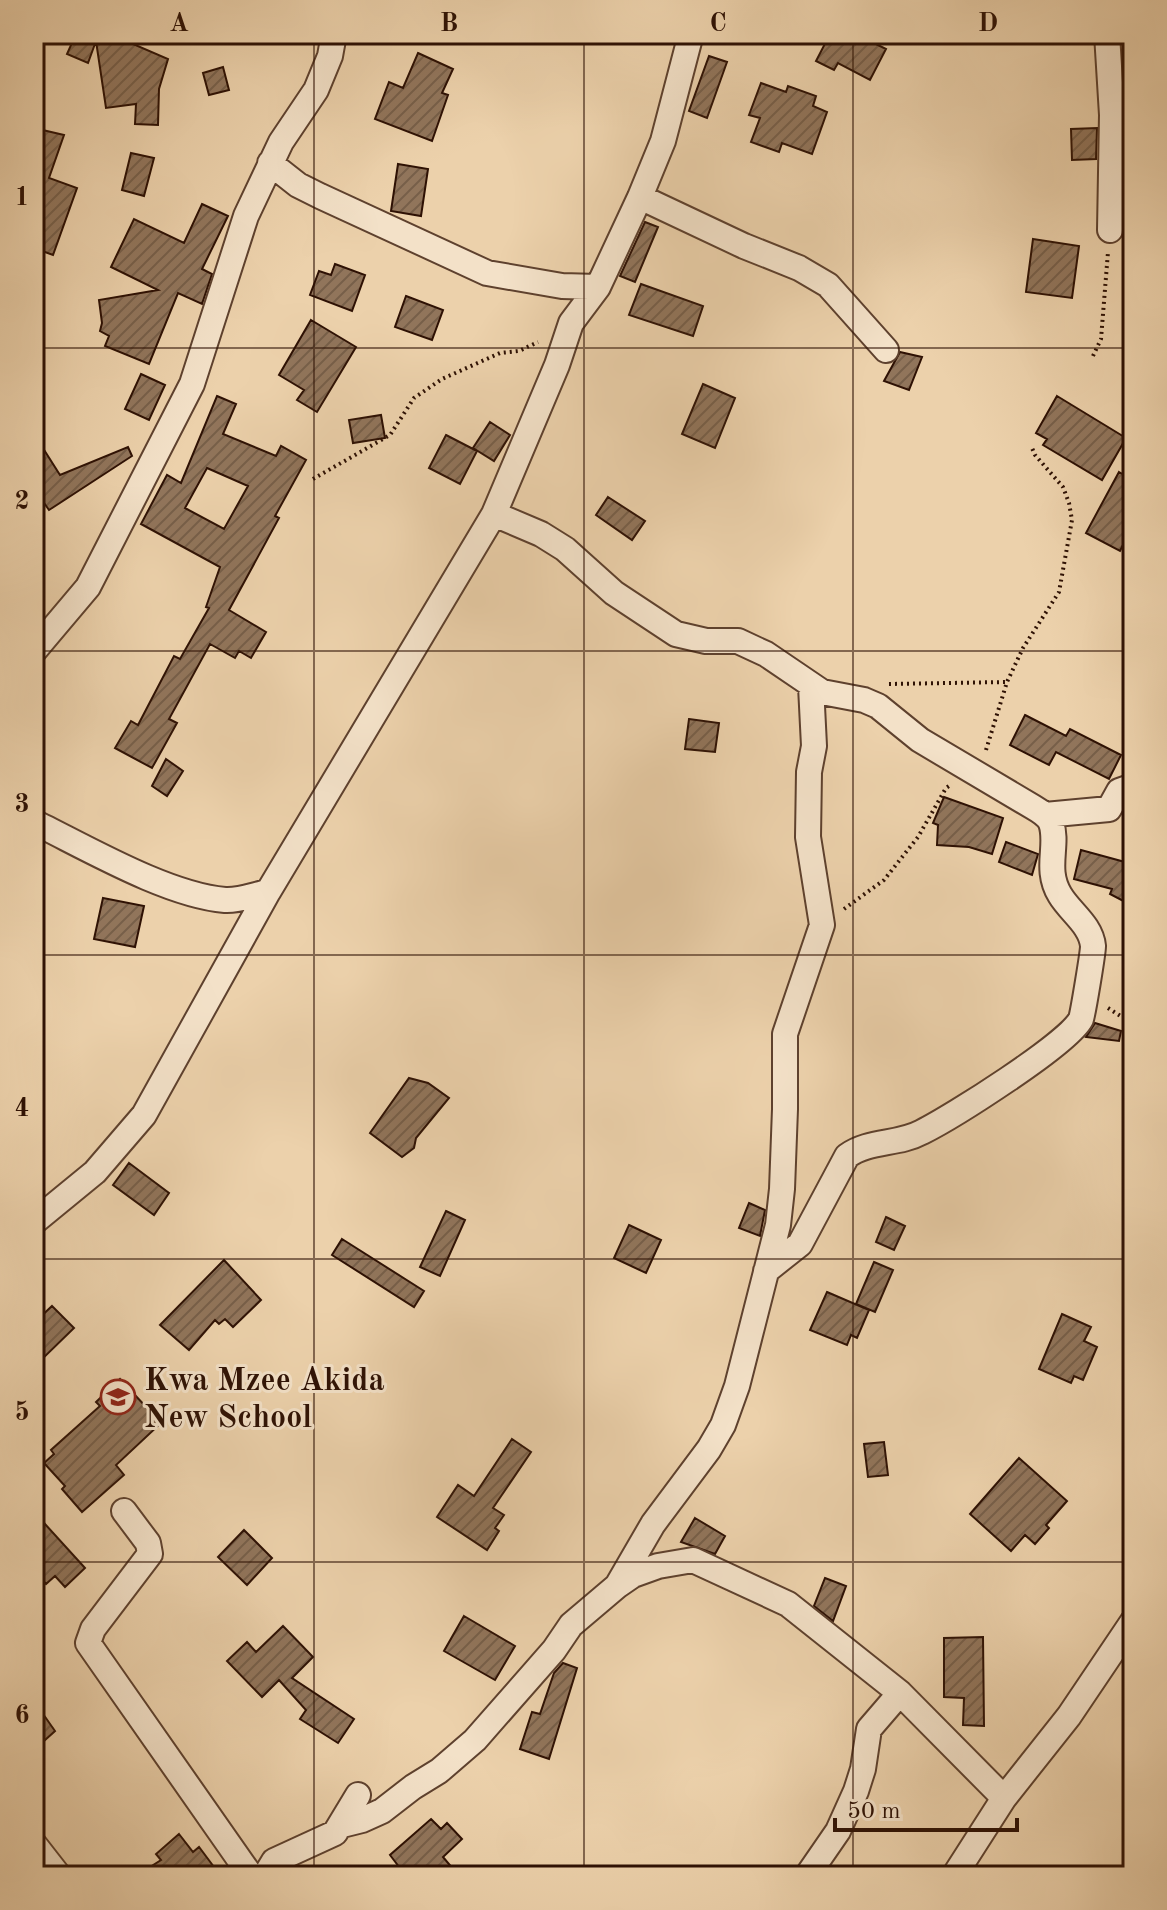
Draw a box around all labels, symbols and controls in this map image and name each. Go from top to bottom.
text: A [169,11,189,37]
text: B [440,11,458,37]
text: C [709,11,727,37]
text: D [978,11,998,37]
text: 1 [14,185,30,211]
text: 2 [14,489,30,515]
text: 3 [14,792,30,818]
text: 4 [14,1096,30,1122]
place label: Kwa Mzee Akida New School [144,1366,385,1435]
school or university icon: Kwa Mzee Akida New School [99,1378,137,1416]
text: 5 [14,1400,30,1426]
text: 6 [14,1703,30,1729]
scale bar [835,1782,1017,1832]
text: 50 m [847,1800,901,1824]

